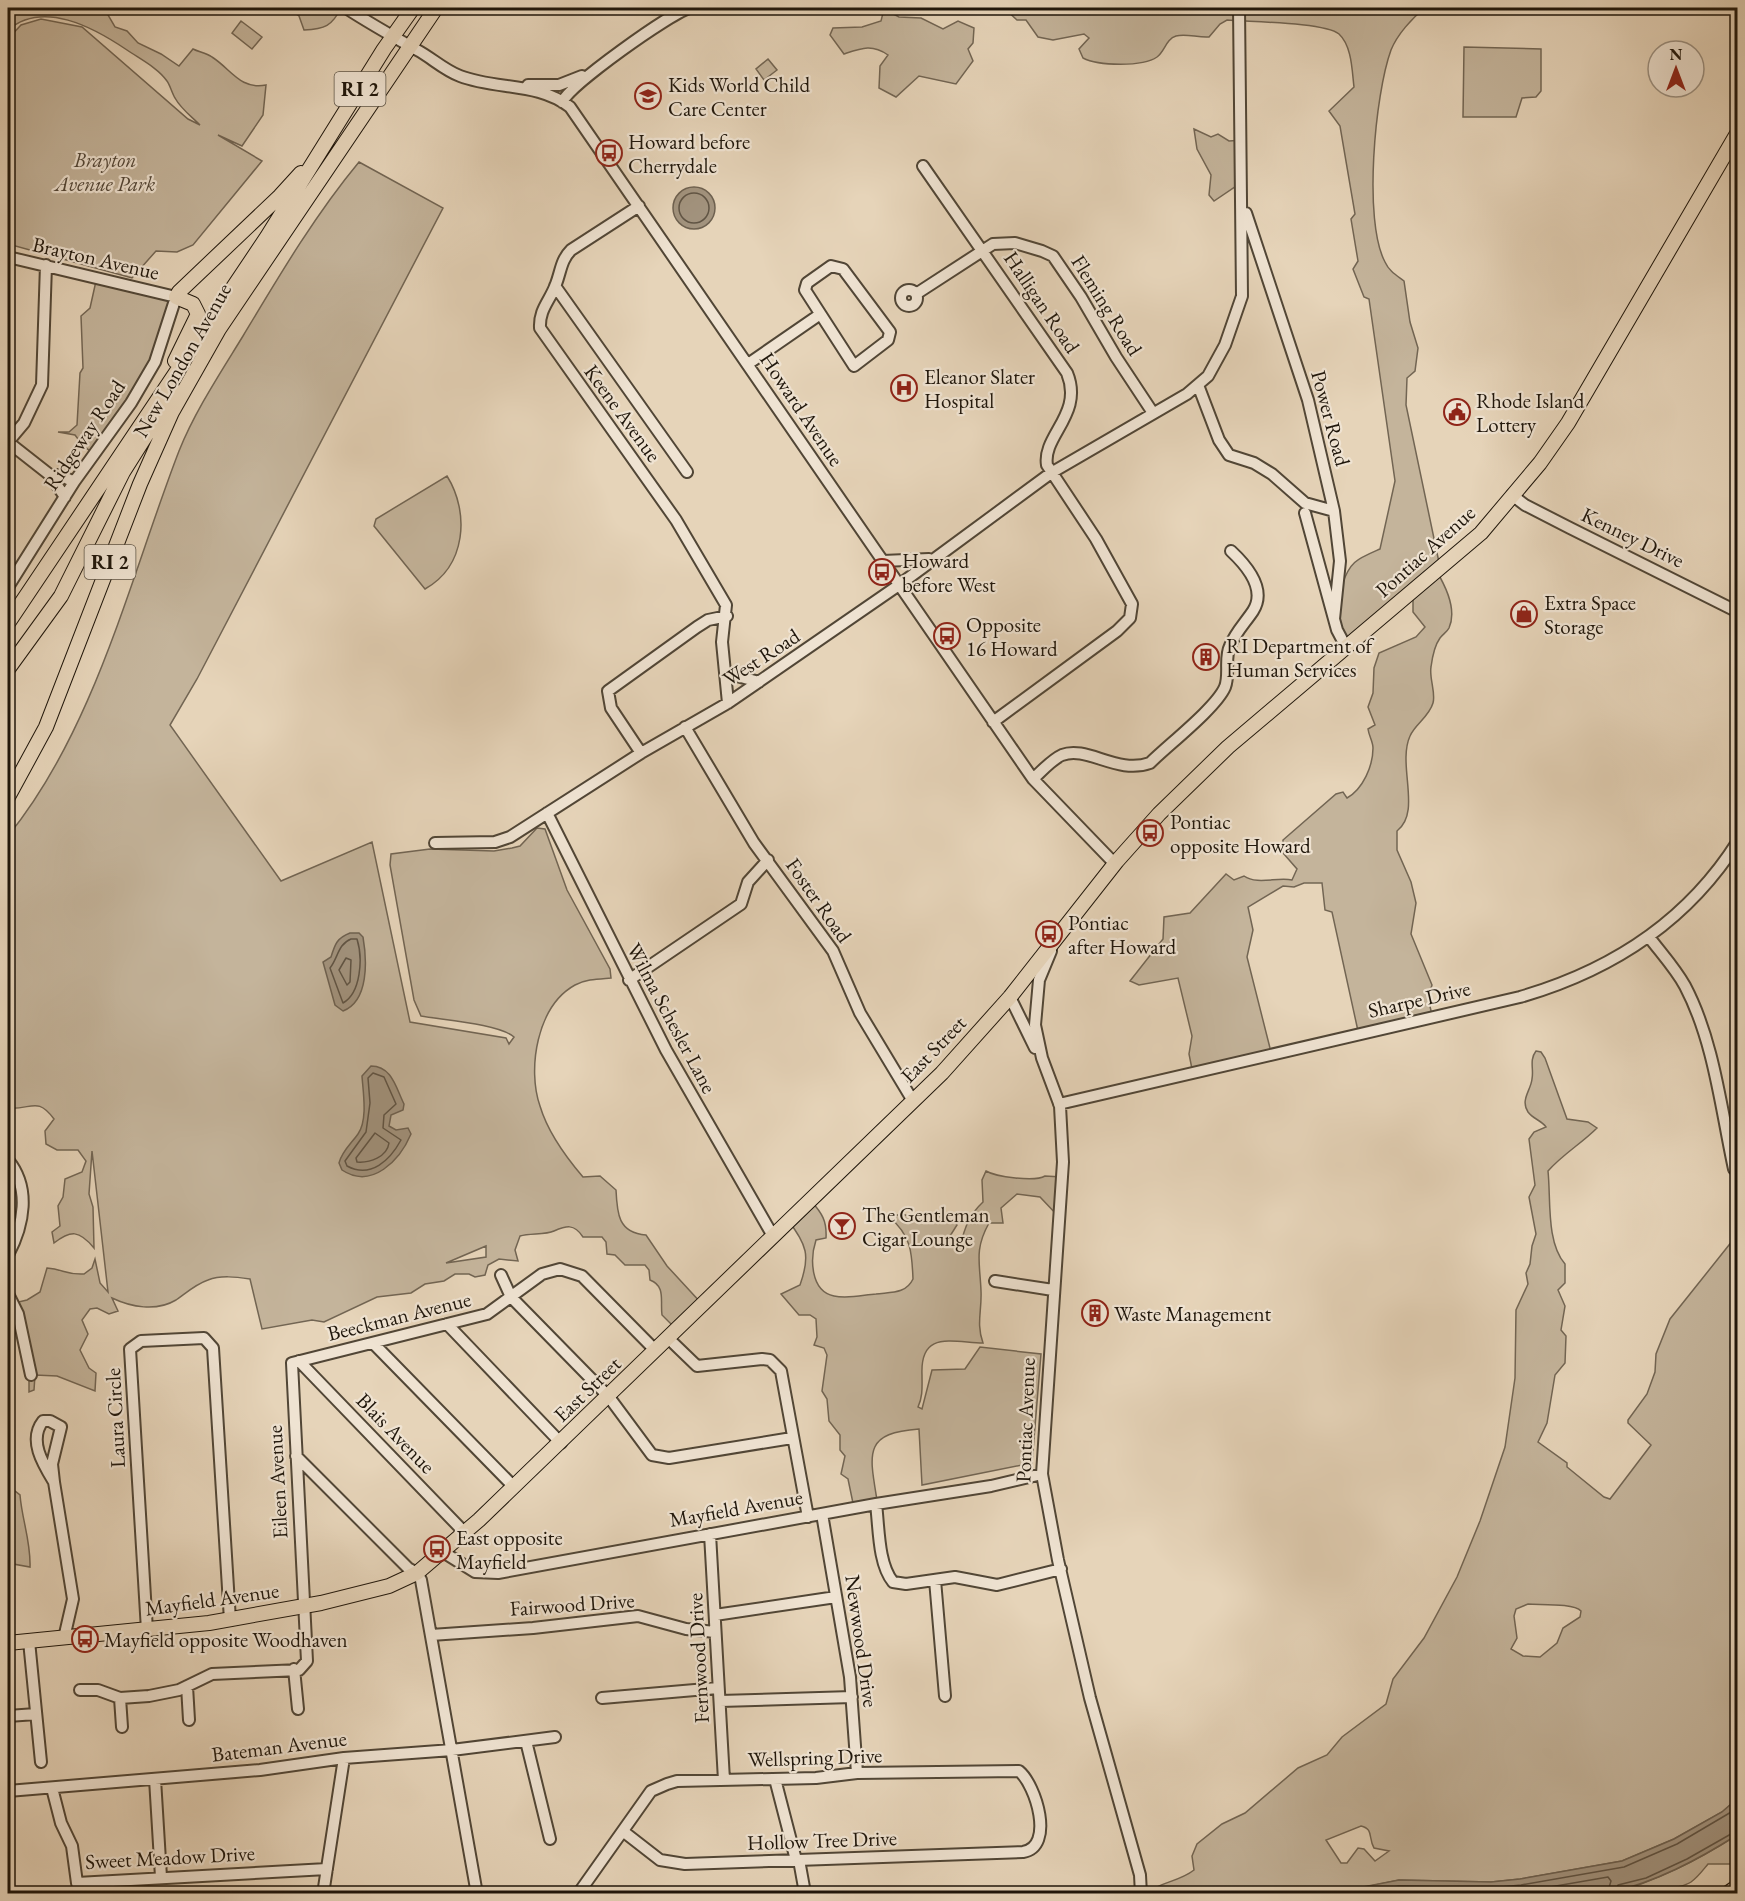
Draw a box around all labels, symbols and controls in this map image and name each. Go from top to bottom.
north arrow [1646,39,1706,99]
text: N [1670,44,1683,65]
place label: Kids World Child Care Center [668,71,810,122]
road number: RI 2 [334,72,386,106]
school or university icon: Kids World Child Care Center [633,81,663,111]
place label: Howard before Cherrydale [628,128,750,179]
bus stop icon: Howard before Cherrydale [594,138,624,168]
park label: Brayton Avenue Park [53,146,156,197]
street label: Brayton Avenue [30,230,162,286]
street label: Halligan Road [998,246,1086,359]
street label: Fleming Road [1065,250,1149,361]
street label: New London Avenue [127,278,237,442]
street label: Howard Avenue [754,347,850,471]
street label: Keene Avenue [579,359,667,467]
place label: Eleanor Slater Hospital [924,363,1035,414]
street label: Power Road [1305,367,1357,469]
hospital icon: Eleanor Slater Hospital [889,373,919,403]
street label: Ridgeway Road [37,374,131,495]
place label: Rhode Island Lottery [1476,387,1585,438]
public building icon: Rhode Island Lottery [1442,397,1472,427]
street label: Pontiac Avenue [1369,499,1481,603]
street label: Kenney Drive [1577,501,1689,573]
road number: RI 2 [84,545,136,579]
place label: Howard before West [902,547,996,598]
bus stop icon: Howard before West [867,557,897,587]
place label: Extra Space Storage [1544,589,1636,640]
shop icon: Extra Space Storage [1509,599,1539,629]
place label: Opposite 16 Howard [966,611,1058,662]
bus stop icon: Opposite 16 Howard [932,621,962,651]
street label: West Road [717,622,805,692]
place label: RI Department of Human Services [1226,632,1375,683]
building icon: RI Department of Human Services [1191,642,1221,672]
place label: Pontiac opposite Howard [1170,808,1311,859]
bus stop icon: Pontiac opposite Howard [1135,818,1165,848]
street label: Foster Road [780,852,858,948]
place label: Pontiac after Howard [1068,909,1177,960]
bus stop icon: Pontiac after Howard [1034,919,1064,949]
street label: Wilma Schesler Lane [621,938,723,1098]
street label: Sharpe Drive [1365,974,1473,1024]
street label: East Street [894,1009,972,1088]
place label: The Gentleman Cigar Lounge [862,1201,990,1252]
bar icon: The Gentleman Cigar Lounge [827,1211,857,1241]
street label: Beeckman Avenue [324,1285,474,1347]
building icon: Waste Management [1080,1298,1110,1328]
place label: Waste Management [1114,1300,1272,1327]
street label: East Street [548,1350,627,1428]
street label: Pontiac Avenue [1009,1357,1041,1483]
street label: Laura Circle [99,1367,131,1469]
street label: Blais Avenue [351,1387,441,1479]
street label: Eileen Avenue [261,1424,293,1540]
street label: Mayfield Avenue [667,1483,805,1533]
place label: East opposite Mayfield [456,1524,563,1575]
bus stop icon: East opposite Mayfield [422,1534,452,1564]
street label: Newwood Drive [839,1573,885,1709]
street label: Mayfield Avenue [143,1576,281,1622]
street label: Fairwood Drive [509,1586,635,1622]
street label: Fernwood Drive [681,1592,715,1724]
bus stop icon: Mayfield opposite Woodhaven [70,1624,100,1654]
place label: Mayfield opposite Woodhaven [104,1626,348,1653]
street label: Bateman Avenue [210,1724,348,1768]
street label: Wellspring Drive [747,1741,883,1773]
street label: Hollow Tree Drive [747,1824,897,1856]
street label: Sweet Meadow Drive [85,1839,255,1875]

